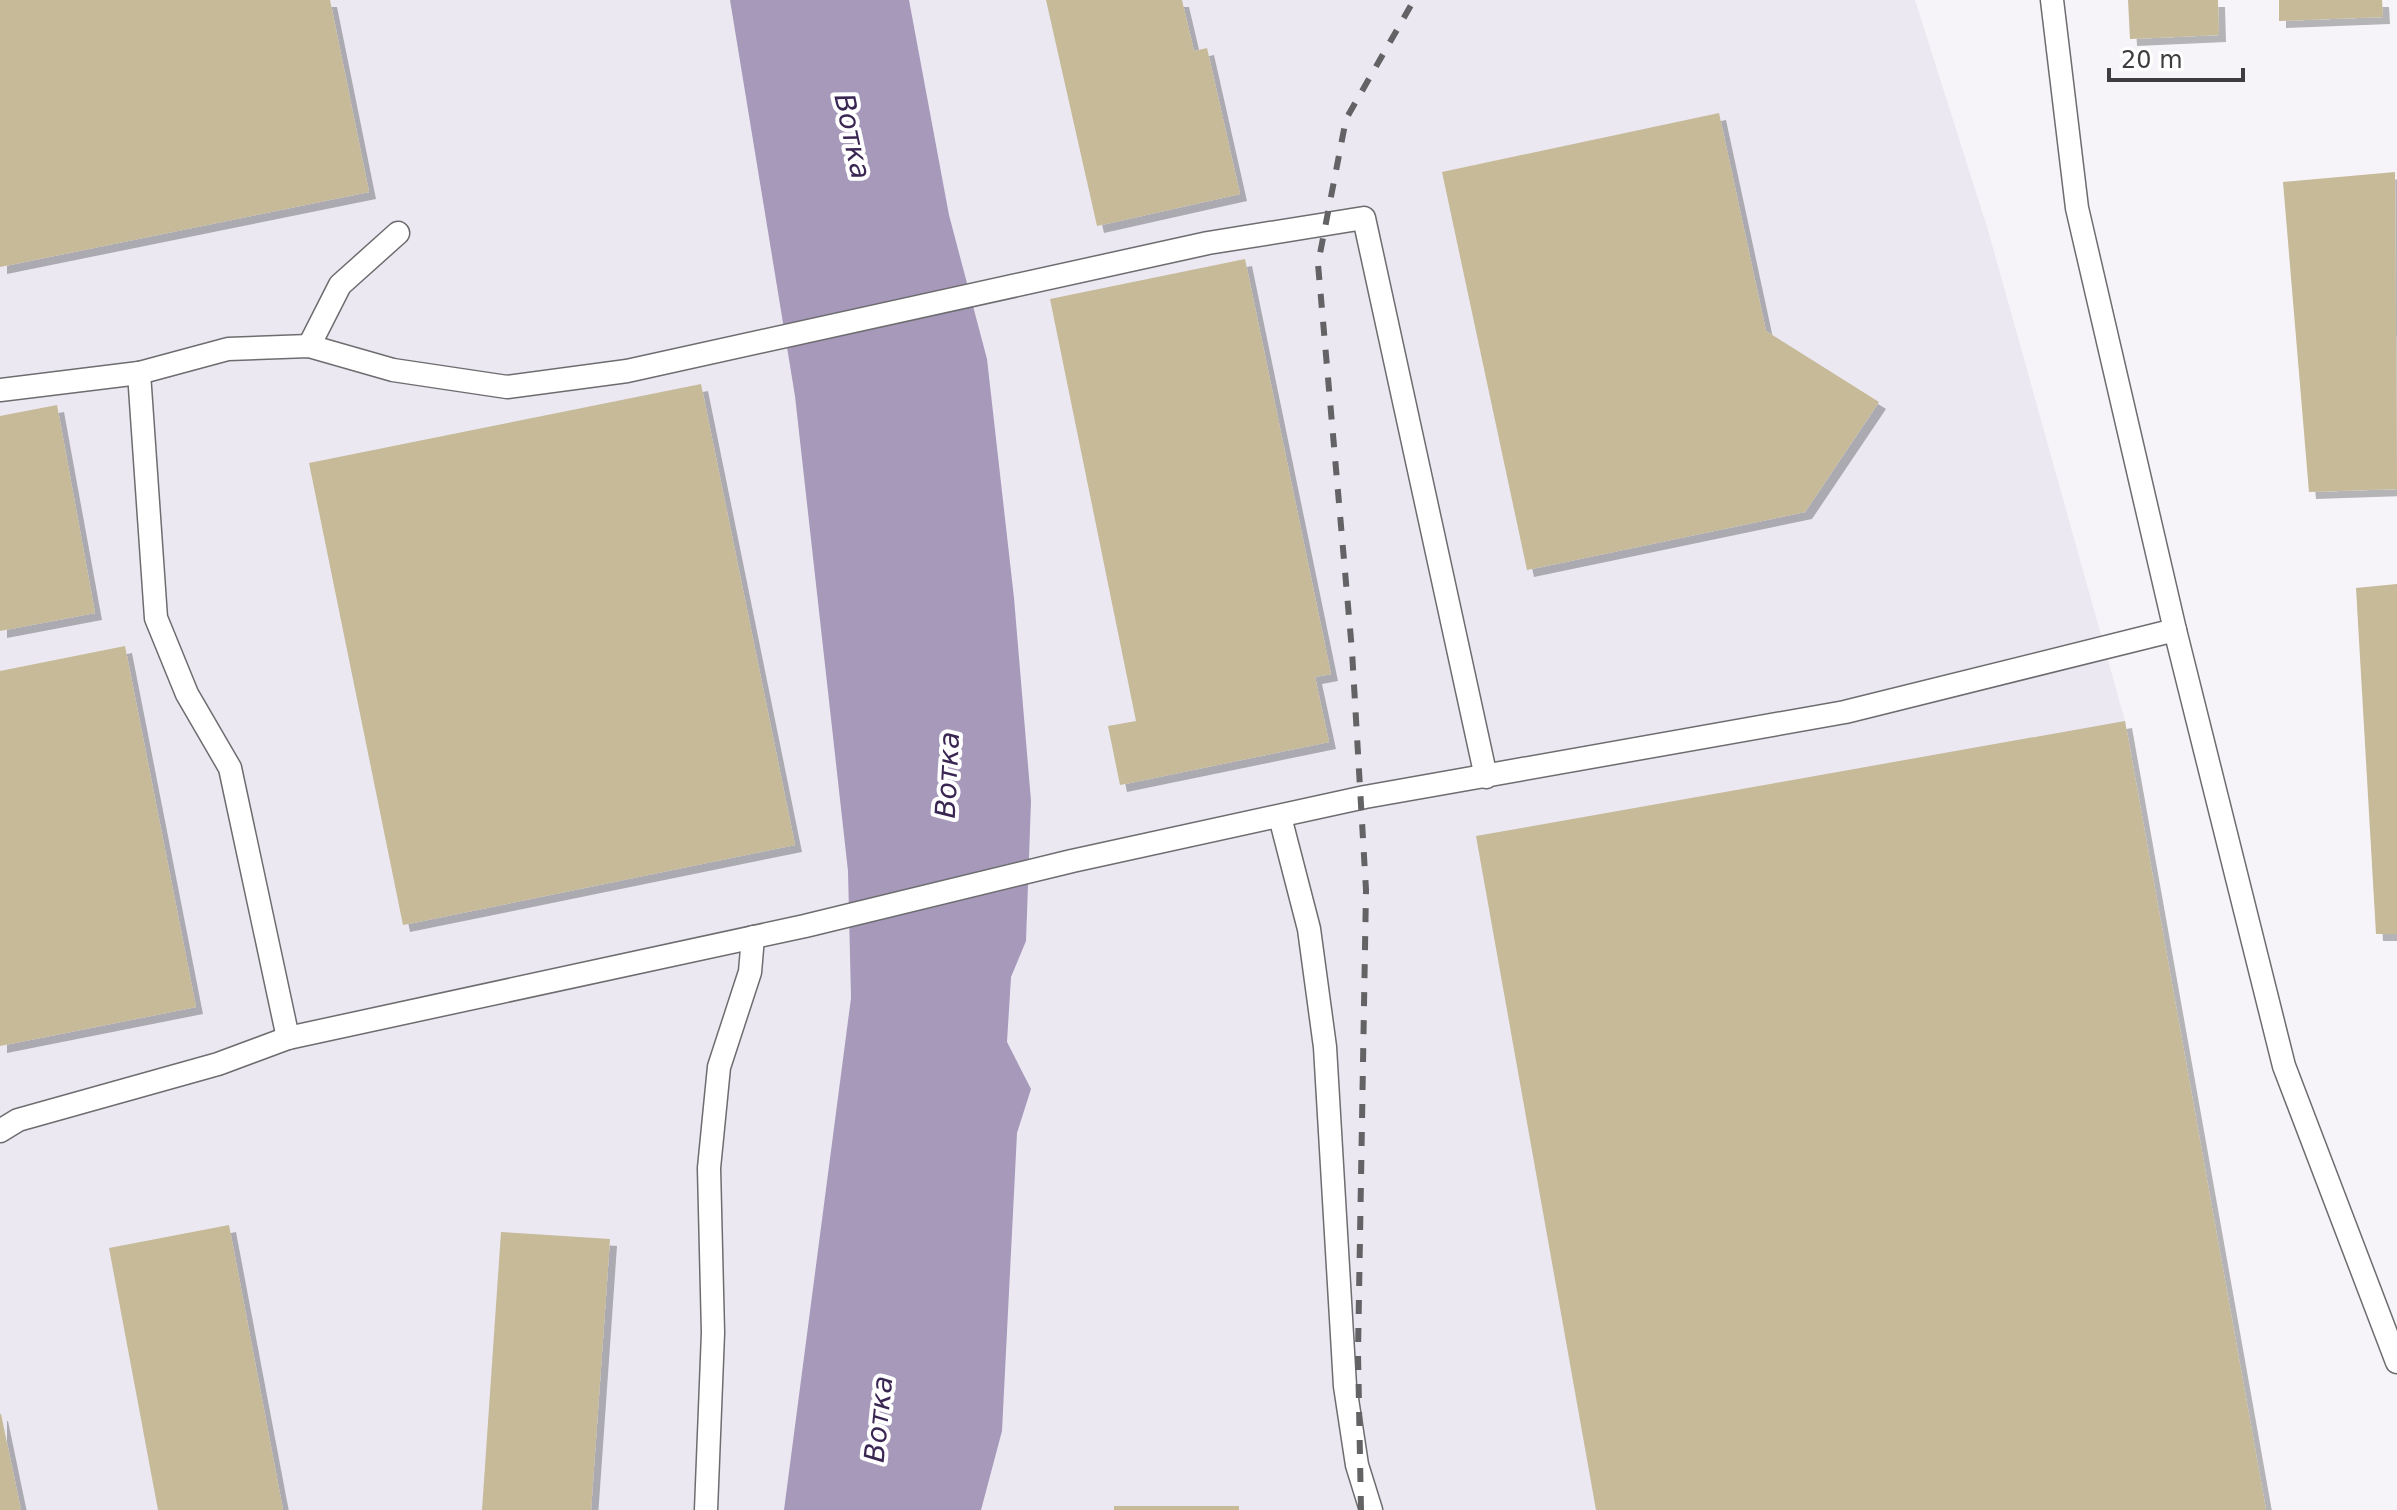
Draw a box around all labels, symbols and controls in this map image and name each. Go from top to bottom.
scale bar [2109,32,2243,82]
text: 20 m [2121,46,2183,74]
water label: Вотка [827,90,878,182]
water label: Вотка [929,731,966,819]
water label: Вотка [858,1374,899,1464]

